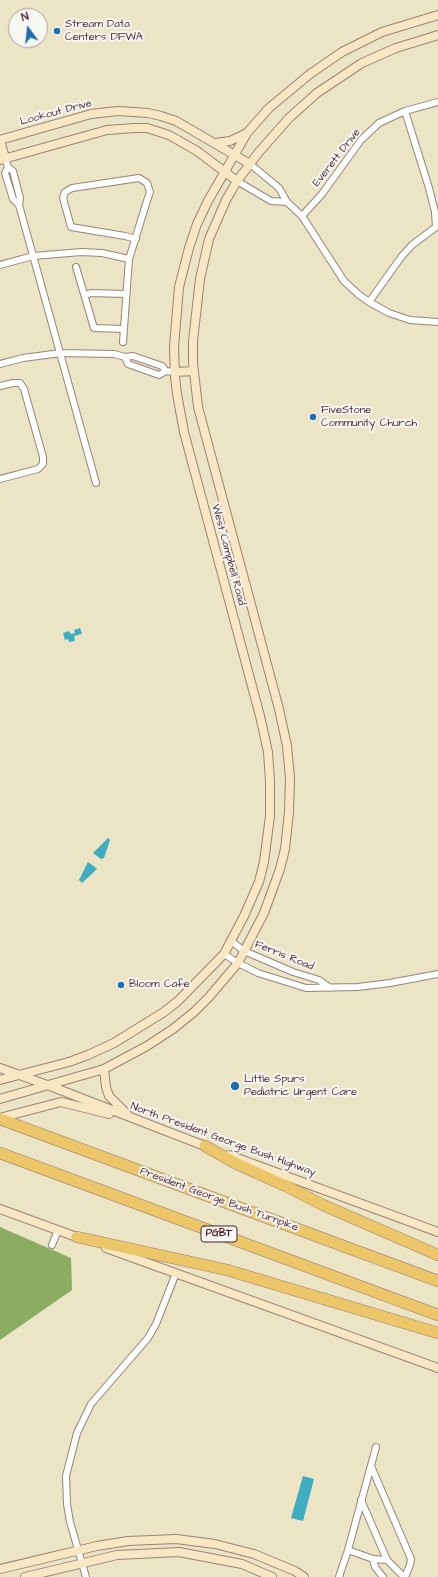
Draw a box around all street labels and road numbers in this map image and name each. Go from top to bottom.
street label: Lookout Drive [19,97,93,129]
street label: Everett Drive [310,126,364,190]
street label: West Campbell Road [208,503,248,607]
street label: Ferris Road [253,938,315,974]
street label: North President George Bush Highway [129,1100,317,1180]
street label: President George Bush Turnpike [138,1165,300,1235]
road number: PGBT [201,1226,237,1242]

